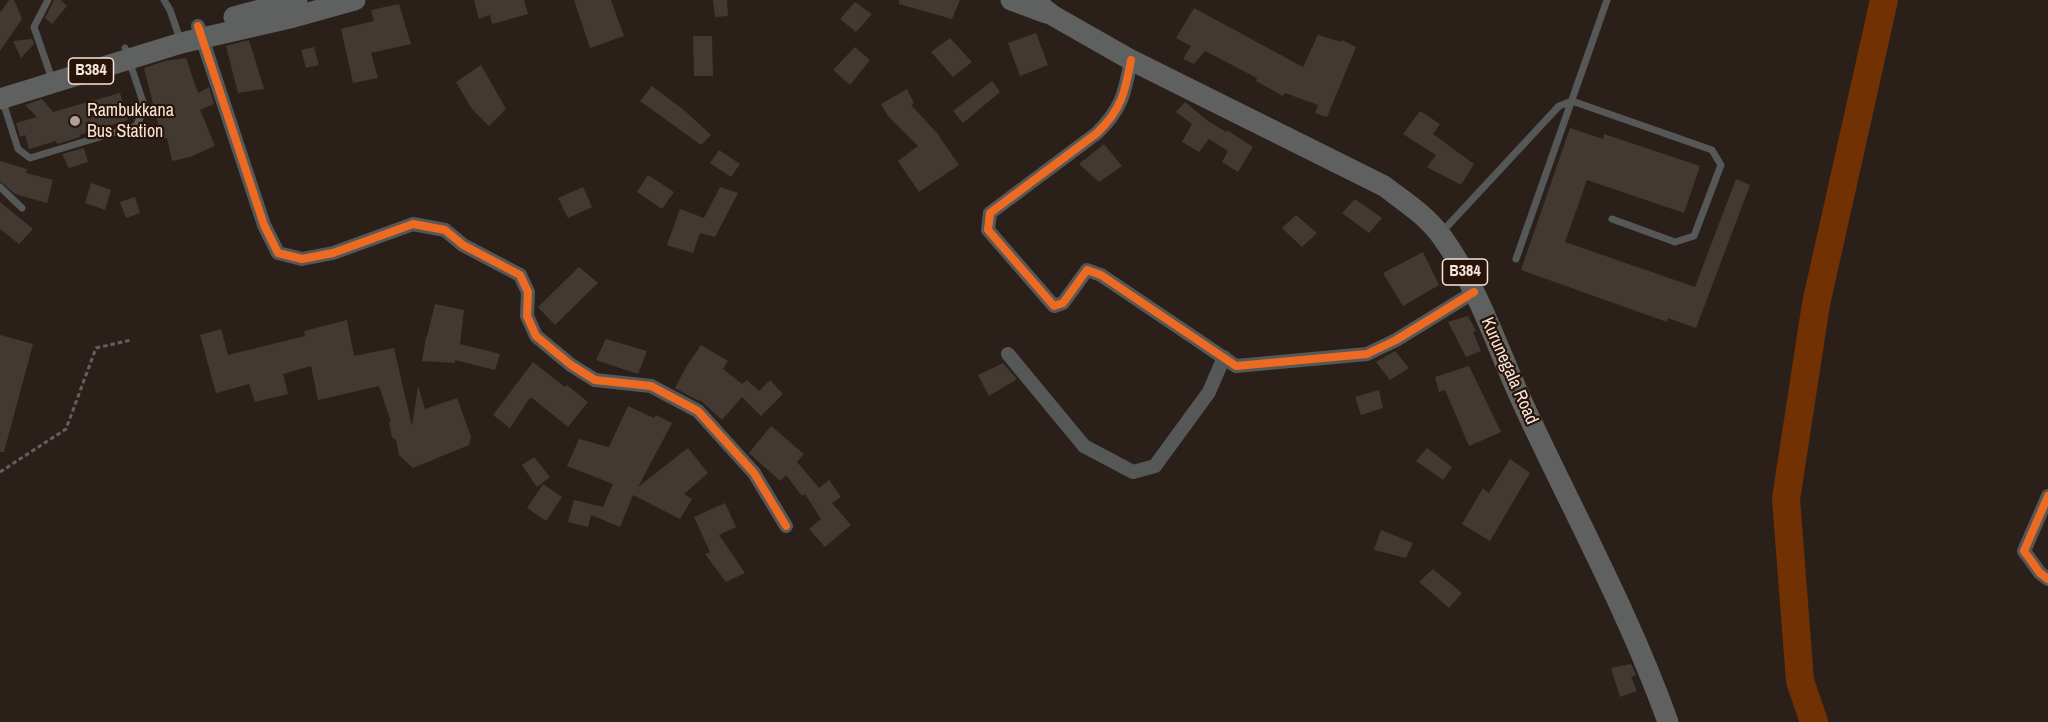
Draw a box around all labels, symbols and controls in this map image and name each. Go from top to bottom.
road number: B384 [68,58,113,84]
place label: Rambukkana Bus Station [87,100,174,142]
marker: Rambukkana Bus Station [68,114,82,128]
road number: B384 [1442,259,1488,285]
street label: Kurunegala Road [1476,314,1542,428]

